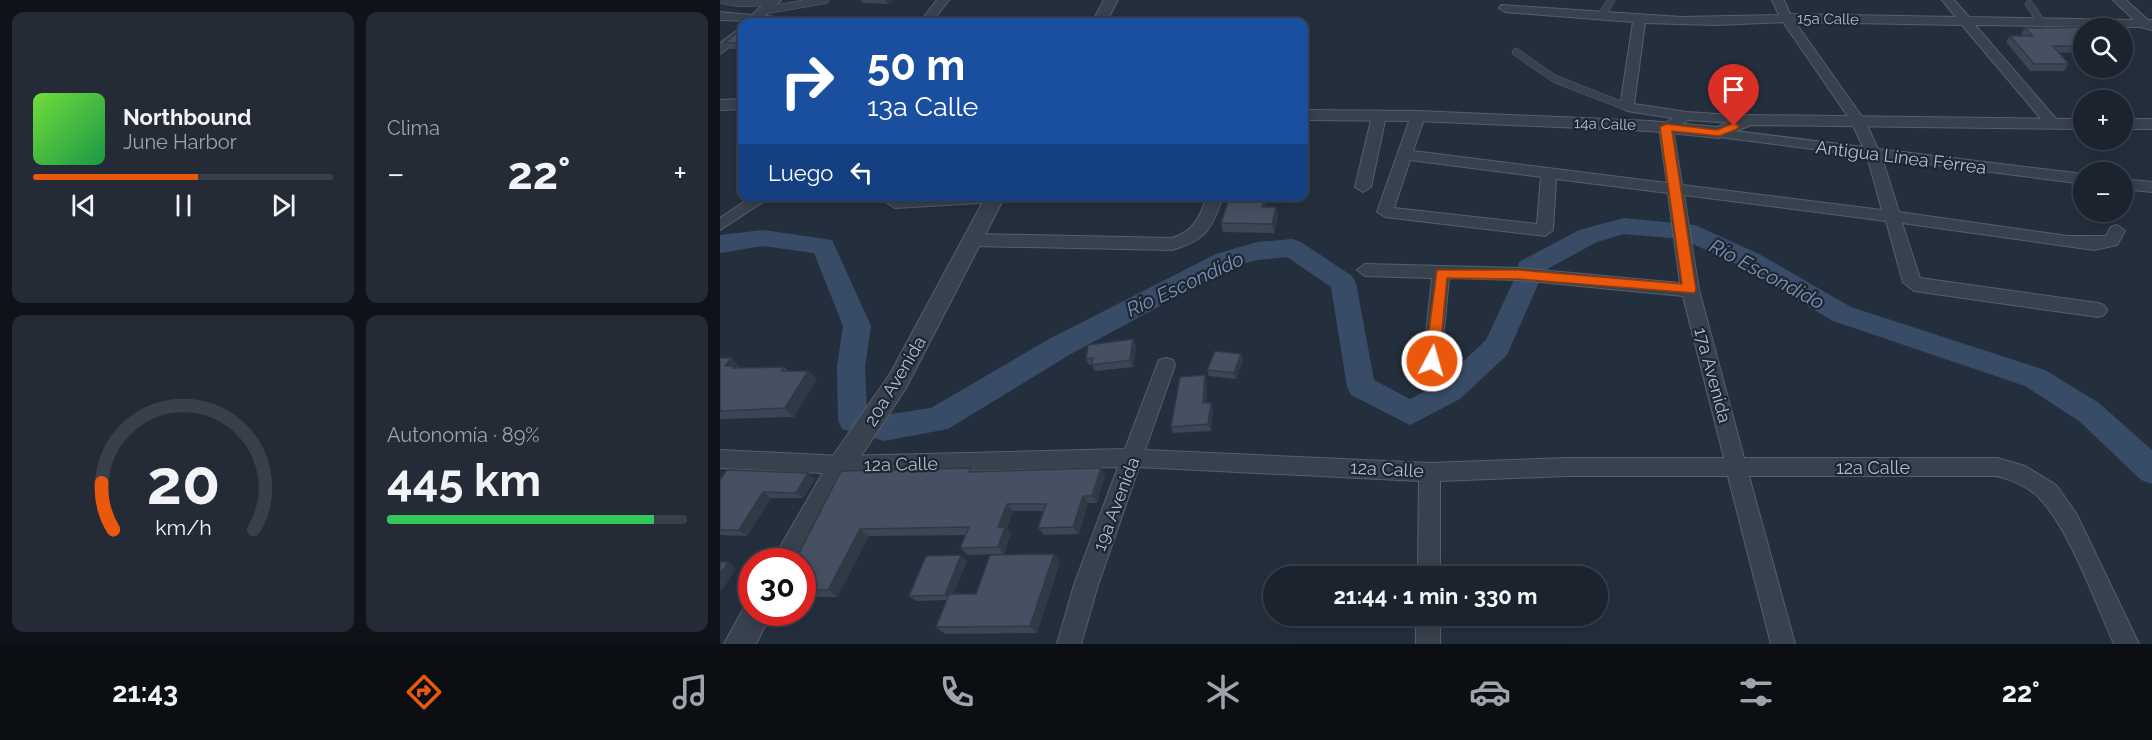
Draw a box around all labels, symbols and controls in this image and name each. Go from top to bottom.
street label: 15a Calle [1797,9,1859,29]
map controls [2073,18,2133,222]
button: search [2073,18,2133,78]
text: 50 m [867,41,965,90]
icon: right [768,42,846,120]
pin [1708,64,1759,126]
icon: arrive [1717,73,1750,106]
button: + [2073,90,2133,150]
text: 13a Calle [867,91,978,122]
text: Northbound [123,104,252,130]
street label: 14a Calle [1574,114,1637,134]
text: Clima [387,116,440,140]
text: June Harbor [123,130,237,154]
street label: Antigua Línea Férrea [1814,136,1988,178]
text: 22° [507,147,571,200]
text: − [387,154,405,193]
text: + [673,154,687,193]
icon: left [845,156,878,189]
text: Luego [768,160,833,186]
button: − [2073,162,2133,222]
icon: previous [67,189,100,222]
icon: pause [167,189,200,222]
icon: next [267,189,300,222]
water label: Río Escondido [1705,234,1829,314]
water label: Río Escondido [1122,246,1248,322]
street label: 17a Avenida [1690,325,1736,425]
position arrow [1400,329,1464,393]
street label: 20a Avenida [860,332,930,430]
text: Autonomía · 89% [387,423,540,447]
text: 20 [146,445,220,519]
street label: 12a Calle [864,453,939,475]
text: 445 km [387,454,541,507]
street label: 19a Avenida [1088,454,1144,554]
street label: 12a Calle [1350,457,1425,481]
street label: 12a Calle [1836,457,1910,478]
text: km/h [155,516,211,541]
speed limit sign: 30 [738,548,816,626]
text: 21:44 · 1 min · 330 m [1333,583,1538,609]
icon: directions [403,671,445,713]
icon: music [669,671,711,713]
icon: phone [936,671,978,713]
icon: climate [1202,671,1244,713]
icon: car [1469,671,1511,713]
icon: filters [1735,671,1777,713]
text: 21:43 [112,677,178,708]
text: 22° [2002,677,2040,708]

